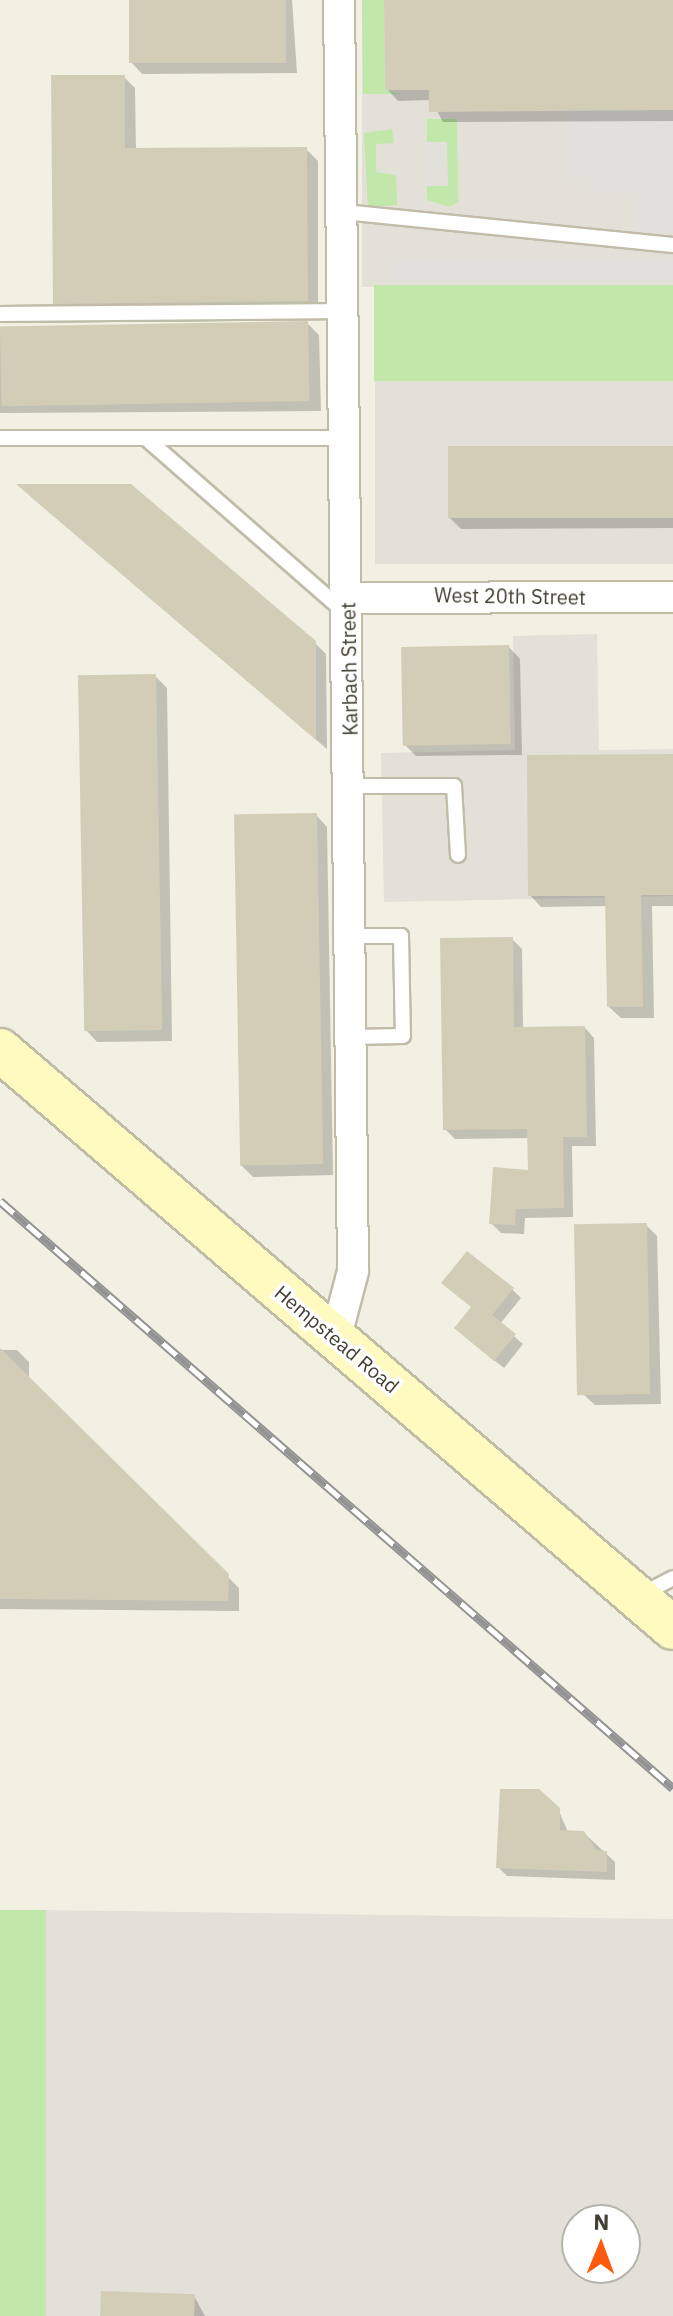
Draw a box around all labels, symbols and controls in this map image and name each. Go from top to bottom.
street label: West 20th Street [434,583,586,609]
street label: Karbach Street [336,602,362,736]
street label: Hempstead Road [270,1280,404,1398]
north arrow [561,2204,641,2284]
text: N [593,2207,610,2236]

